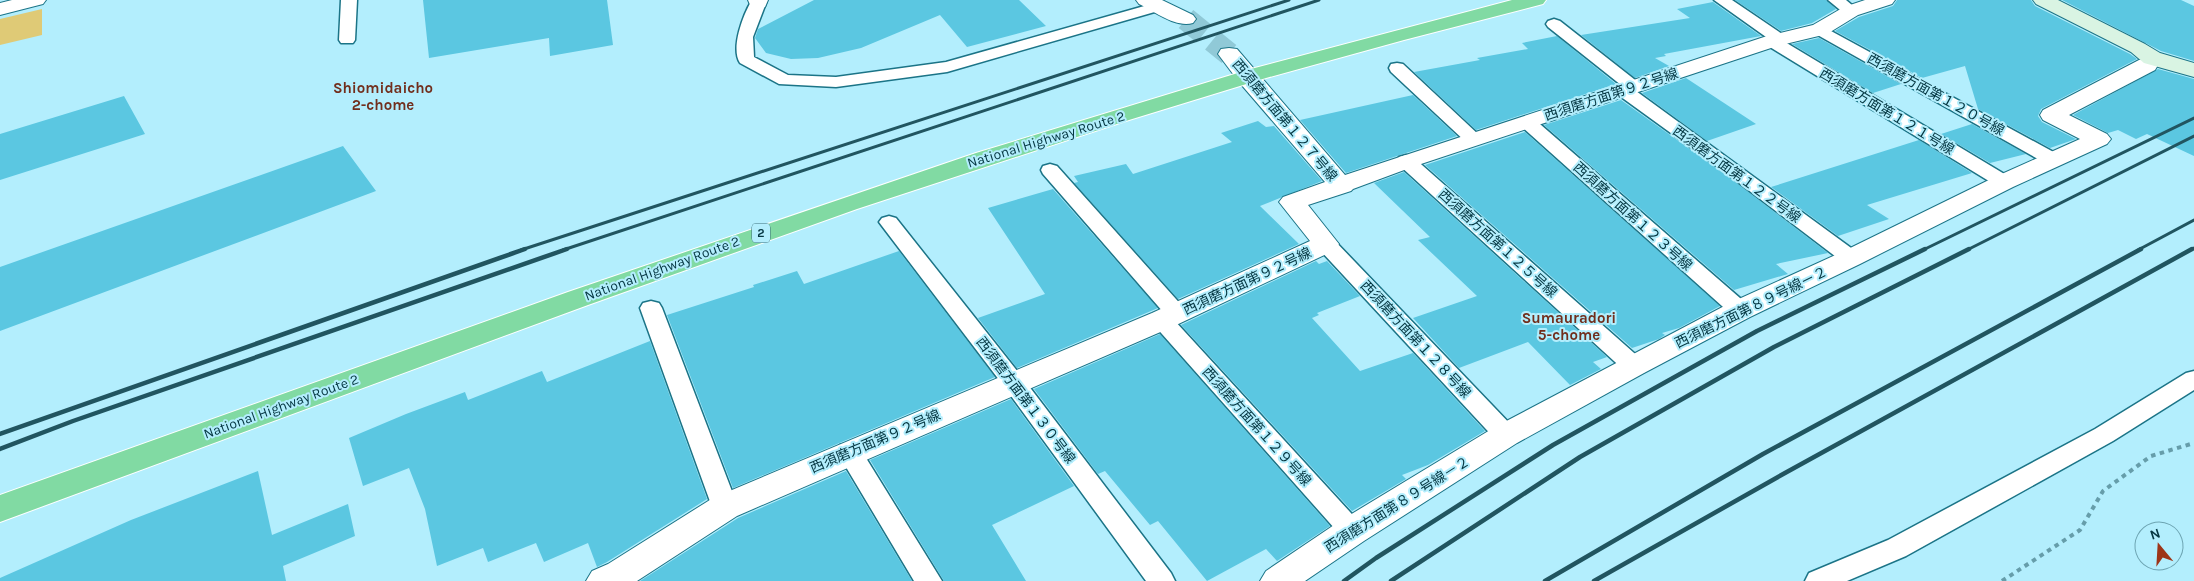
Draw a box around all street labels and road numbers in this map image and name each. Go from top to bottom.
street label: 西須磨方面第１２０号線 [1864,50,2007,139]
street label: 西須磨方面第１２７号線 [1229,56,1341,185]
street label: 西須磨方面第１２１号線 [1816,64,1957,158]
street label: 西須磨方面第９２号線 [1542,65,1680,124]
street label: National Highway Route 2 [965,107,1127,172]
street label: 西須磨方面第１２２号線 [1669,122,1804,227]
street label: 西須磨方面第１２３号線 [1570,159,1696,274]
street label: 西須磨方面第１２５号線 [1435,186,1561,301]
road number: 2 [752,224,770,242]
street label: National Highway Route 2 [582,232,742,304]
street label: 西須磨方面第９２号線 [1180,244,1314,319]
street label: 西須磨方面第８９号線－２ [1672,263,1830,352]
street label: 西須磨方面第１２８号線 [1357,277,1474,401]
street label: 西須磨方面第１３０号線 [972,334,1079,467]
street label: 西須磨方面第１２９号線 [1199,363,1314,489]
street label: National Highway Route 2 [201,370,361,442]
street label: 西須磨方面第９２号線 [807,406,943,477]
street label: 西須磨方面第８９号線－２ [1322,453,1473,556]

